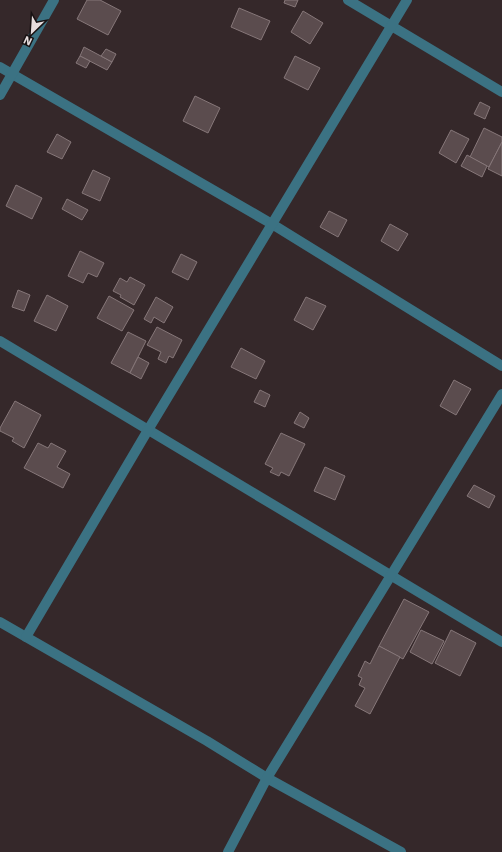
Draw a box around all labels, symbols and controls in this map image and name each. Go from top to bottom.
north arrow [12,12,52,52]
text: N [21,33,34,49]

